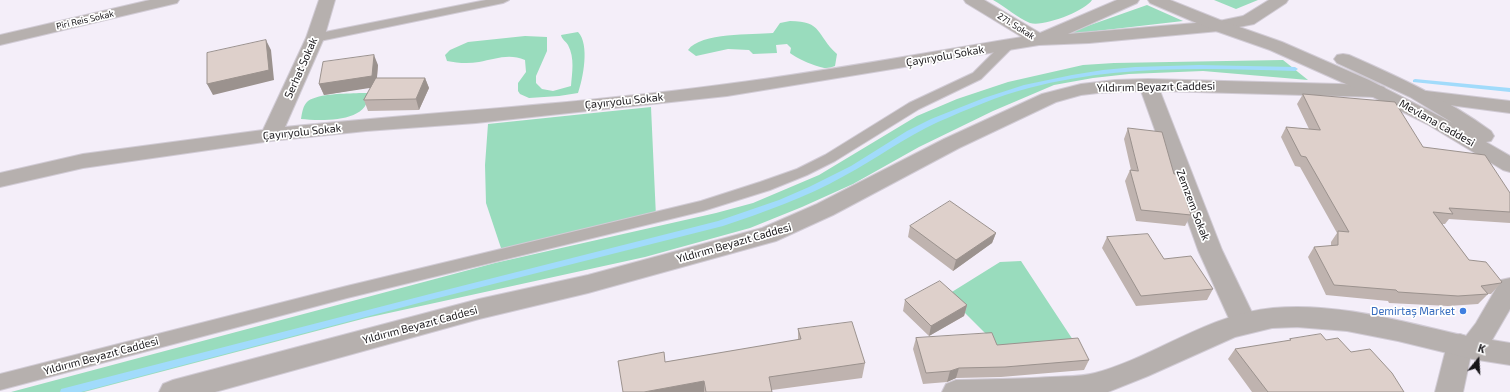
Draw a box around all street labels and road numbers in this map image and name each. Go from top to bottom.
street label: Piri Reis Sokak [55,8,115,32]
street label: 271. Sokak [996,10,1036,42]
street label: Serhat Sokak [282,36,320,100]
street label: Çayıryolu Sokak [905,43,985,69]
street label: Yıldırım Beyazıt Caddesi [1097,79,1215,95]
street label: Çayıryolu Sokak [584,90,664,112]
street label: Mevlana Caddesi [1397,97,1477,149]
street label: Çayıryolu Sokak [262,121,342,143]
street label: Zemzem Sokak [1173,168,1213,242]
street label: Yıldırım Beyazıt Caddesi [675,220,793,266]
street label: Yıldırım Beyazıt Caddesi [361,303,479,347]
street label: Yıldırım Beyazıt Caddesi [42,334,160,378]

